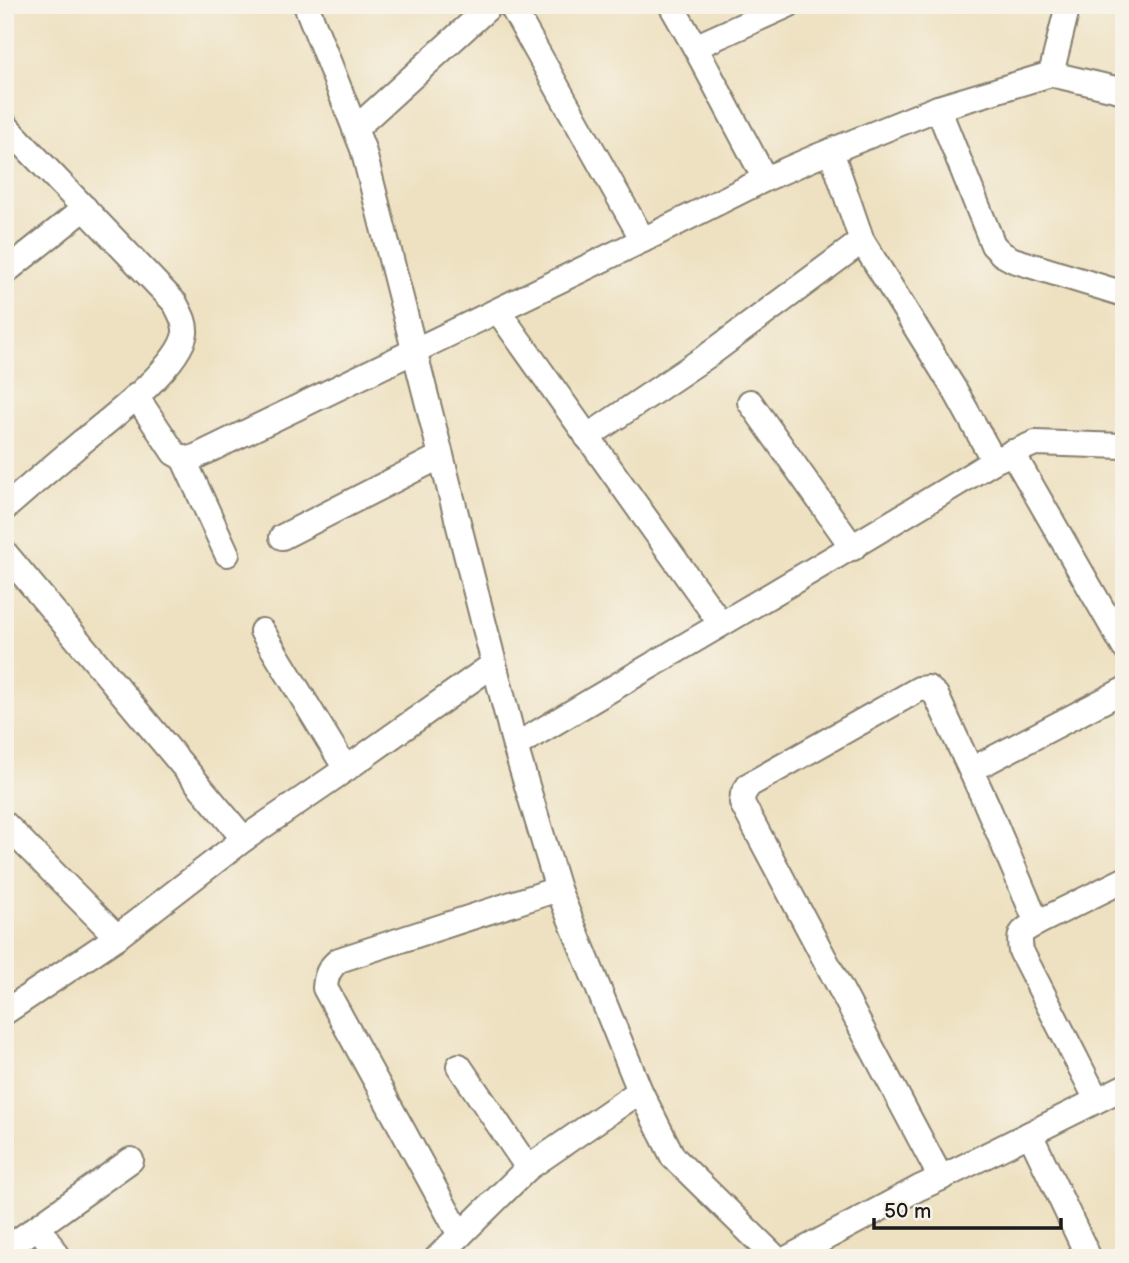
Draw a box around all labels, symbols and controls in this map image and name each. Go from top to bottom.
scale bar [874,1186,1061,1230]
text: 50 m [884,1199,931,1224]

